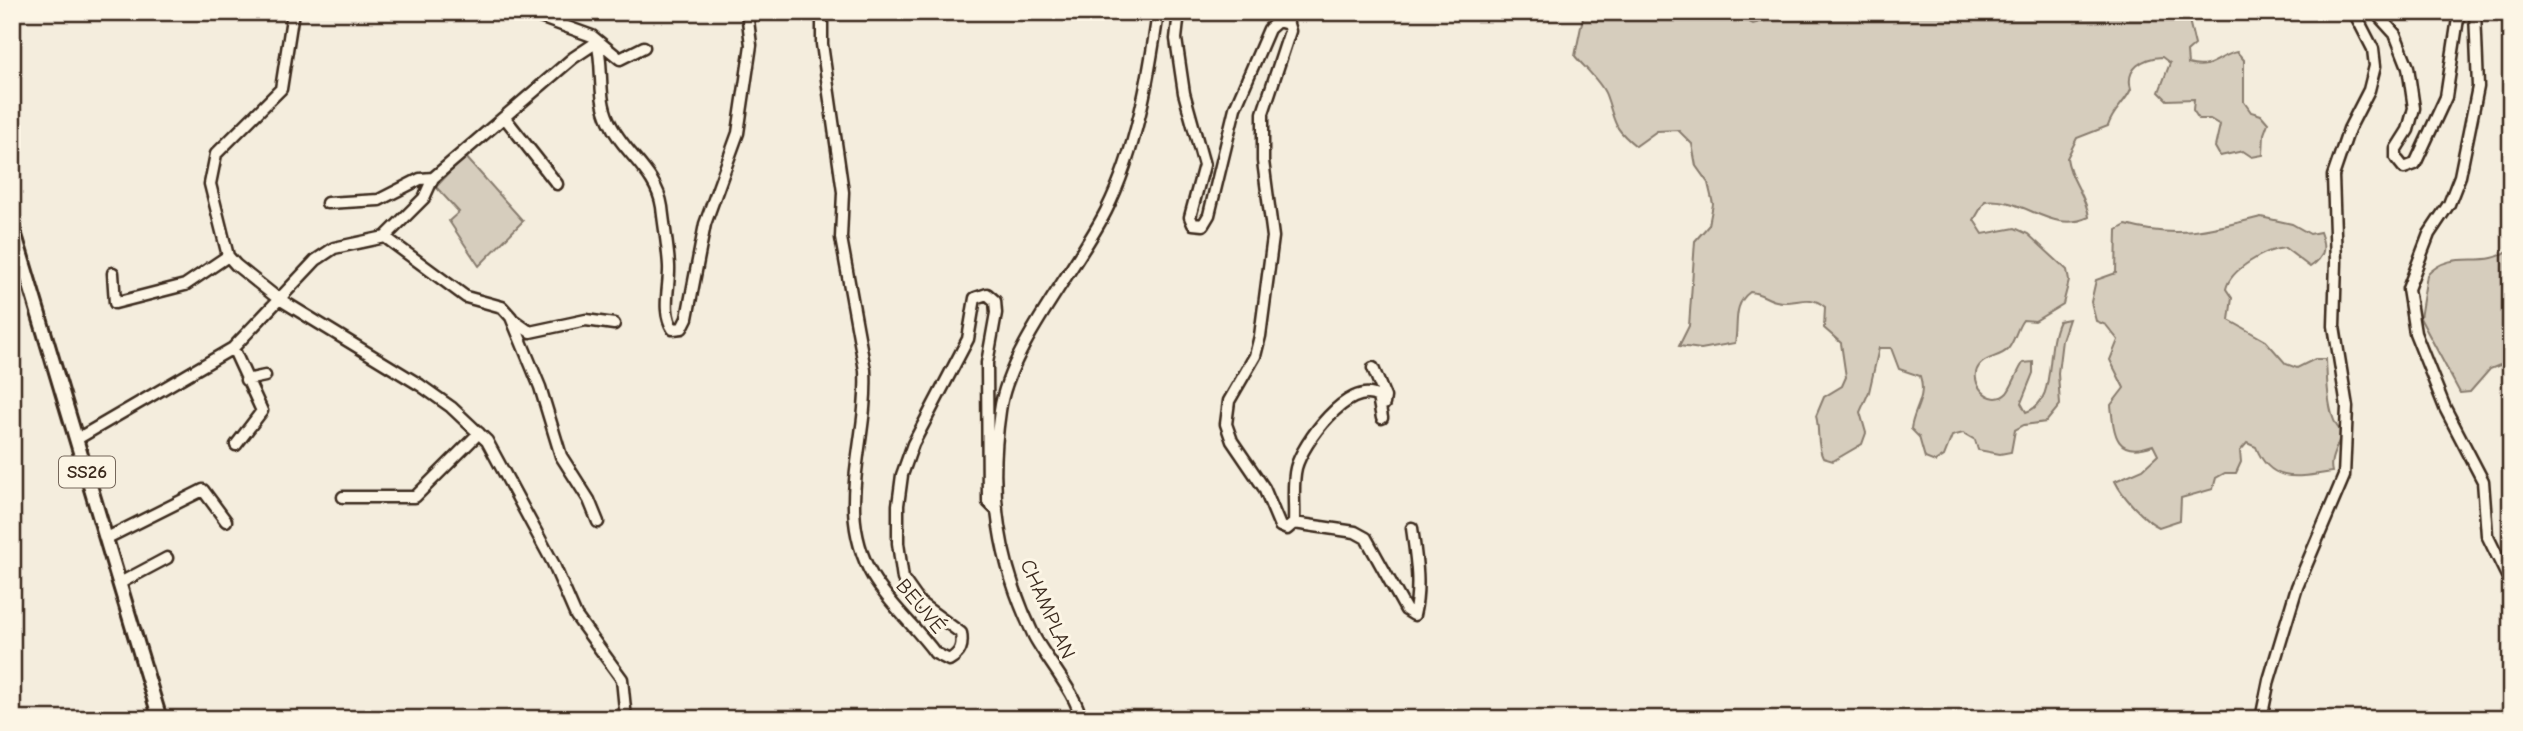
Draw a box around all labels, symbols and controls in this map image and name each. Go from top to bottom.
road number: SS26 [59,457,115,488]
street label: CHAMPLAN [1015,556,1081,662]
street label: BEUVÉ [891,574,951,638]

